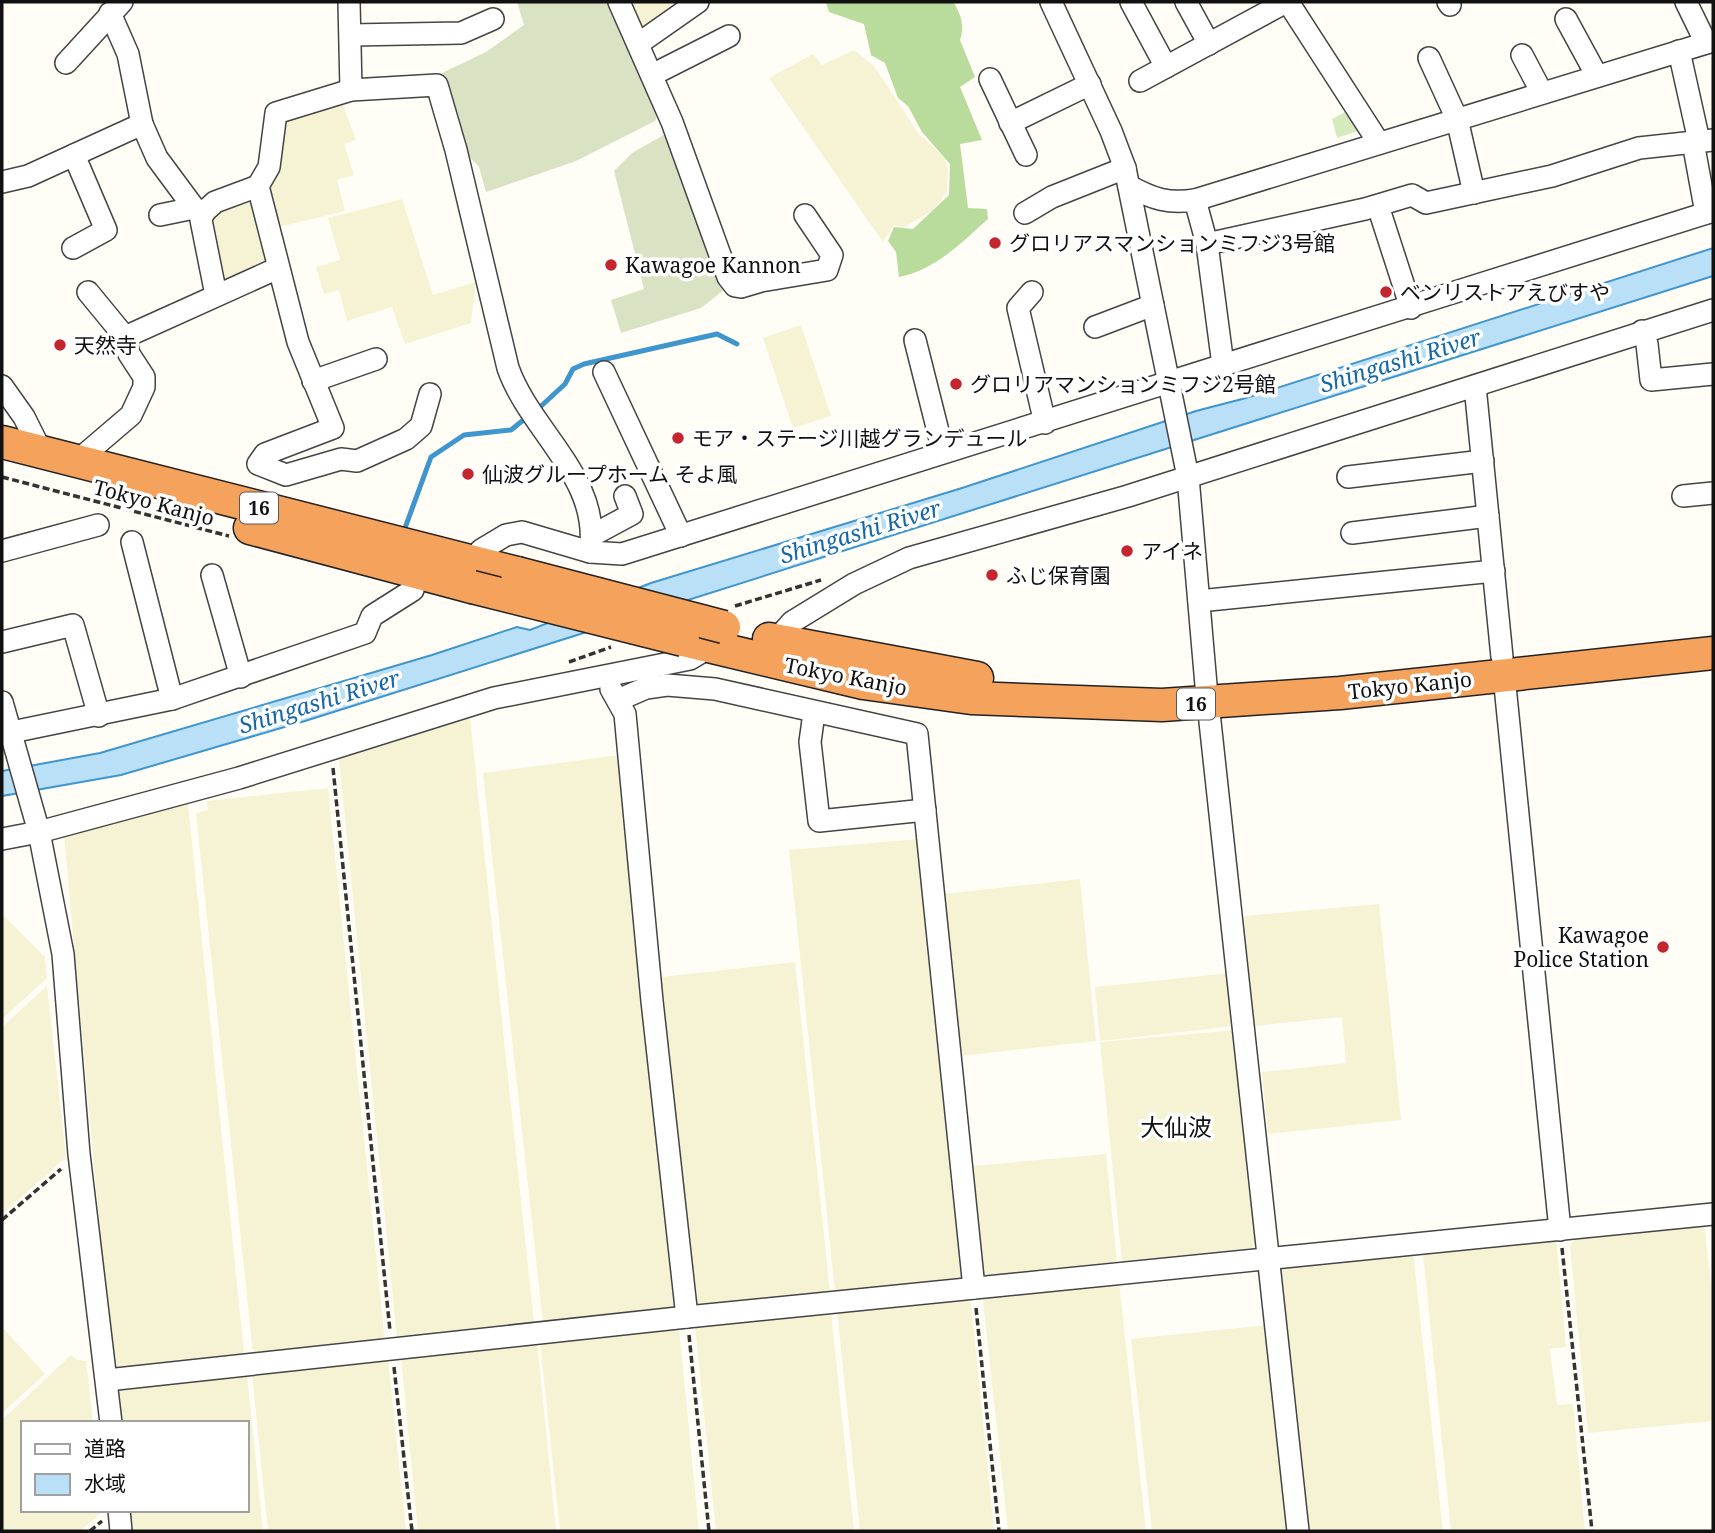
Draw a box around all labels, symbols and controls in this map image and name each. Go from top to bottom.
place label: グロリアスマンションミフジ3号館 [1009,229,1335,257]
marker: グロリアスマンションミフジ3号館 [987,235,1003,251]
place label: Kawagoe Kannon [625,251,801,279]
marker: Kawagoe Kannon [603,257,619,273]
place label: ベンリストアえびすや [1400,278,1610,306]
marker: ベンリストアえびすや [1378,284,1394,300]
water label: Shingashi River [1315,320,1485,400]
place label: 天然寺 [74,331,137,359]
marker: 天然寺 [52,337,68,353]
place label: グロリアマンションミフジ2号館 [970,370,1276,398]
marker: グロリアマンションミフジ2号館 [948,376,964,392]
place label: モア・ステージ川越グランデュール [692,424,1028,452]
marker: モア・ステージ川越グランデュール [670,430,686,446]
place label: 仙波グループホーム そよ風 [482,460,738,488]
marker: 仙波グループホーム そよ風 [460,466,476,482]
street label: Tokyo Kanjo [90,472,218,532]
water label: Shingashi River [775,491,945,571]
road number: 16 [240,492,278,524]
place label: アイネ [1141,537,1203,565]
marker: アイネ [1119,543,1135,559]
place label: ふじ保育園 [1006,561,1111,589]
marker: ふじ保育園 [984,567,1000,583]
street label: Tokyo Kanjo [782,650,910,702]
water label: Shingashi River [234,661,404,741]
street label: Tokyo Kanjo [1347,665,1473,705]
road number: 16 [1177,688,1215,720]
place label: Kawagoe Police Station [1514,921,1649,973]
marker: Kawagoe Police Station [1655,939,1671,955]
district label: 大仙波 [1140,1110,1212,1143]
legend [21,1421,248,1512]
text: 道路 [84,1434,126,1462]
text: 水域 [84,1469,126,1497]

